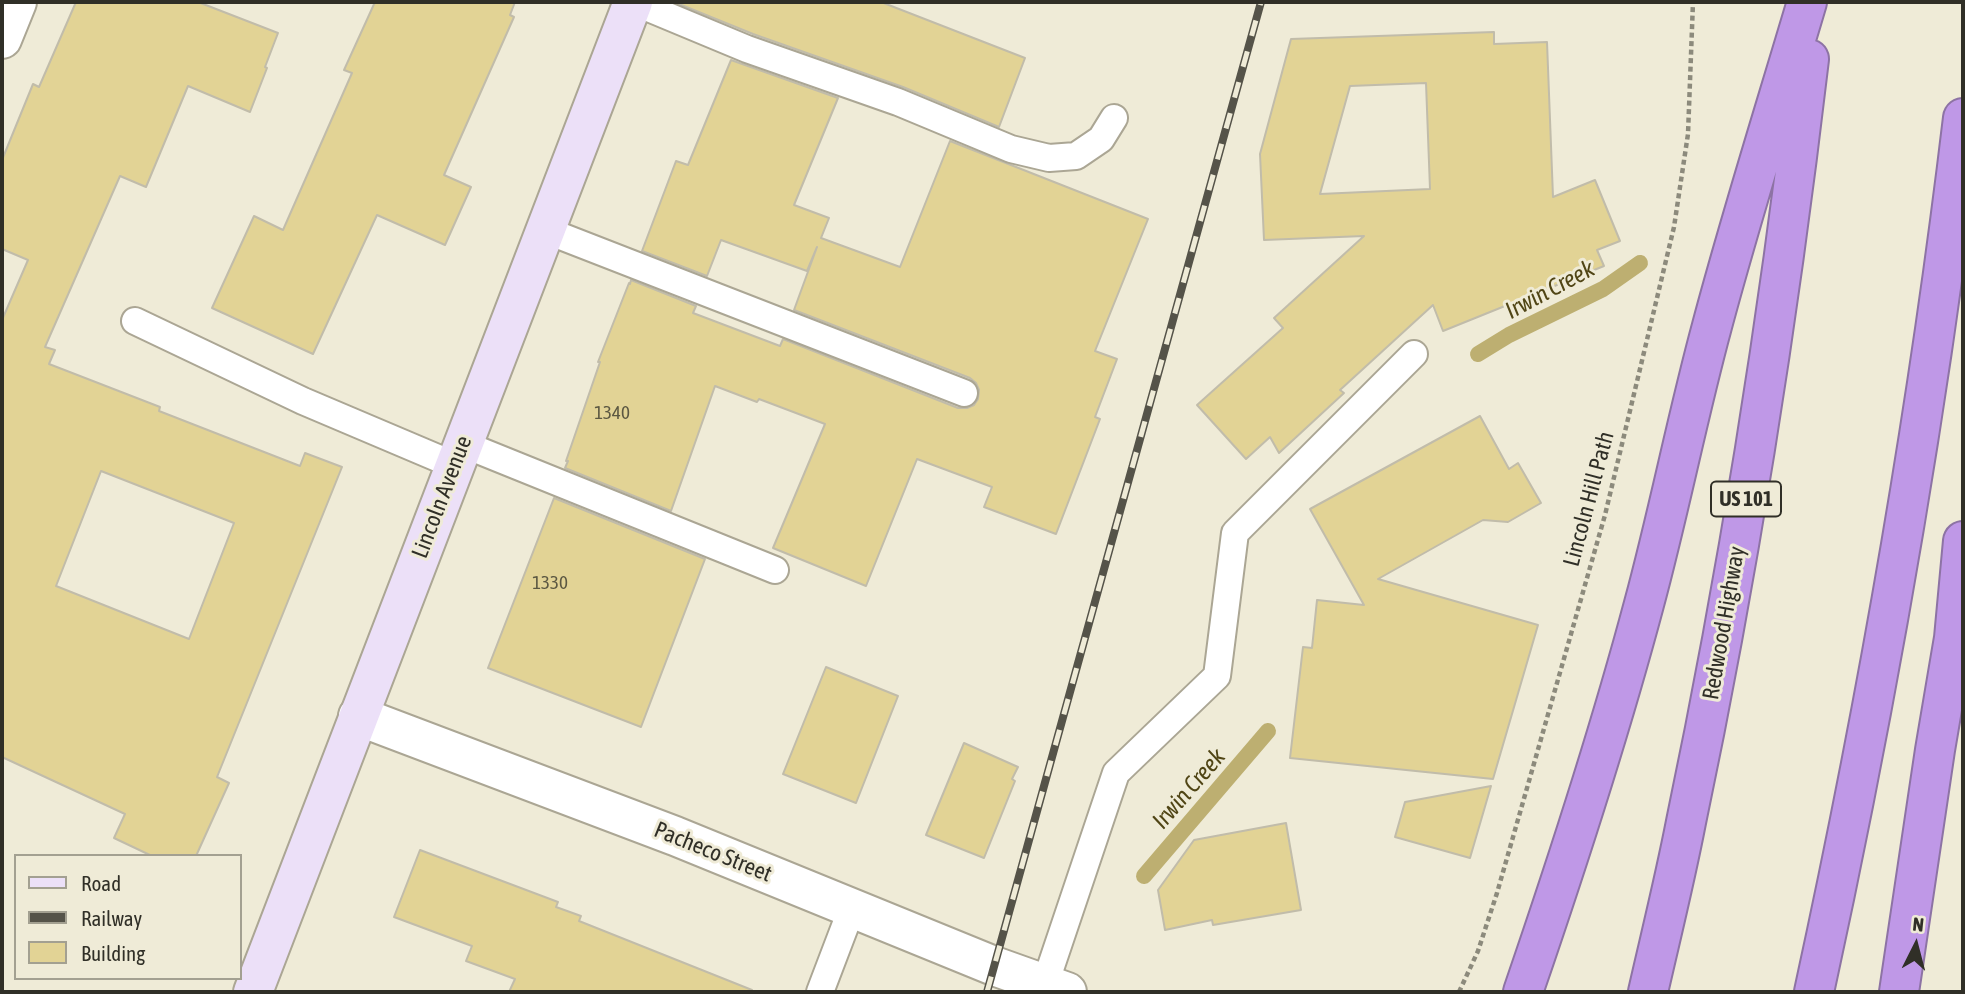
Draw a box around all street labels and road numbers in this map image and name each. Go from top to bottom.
street label: Lincoln Hill Path [1558,429,1620,569]
street label: Lincoln Avenue [406,432,478,562]
road number: US 101 [1711,482,1781,516]
street label: Redwood Highway [1697,544,1751,702]
street label: Pacheco Street [650,816,776,888]

